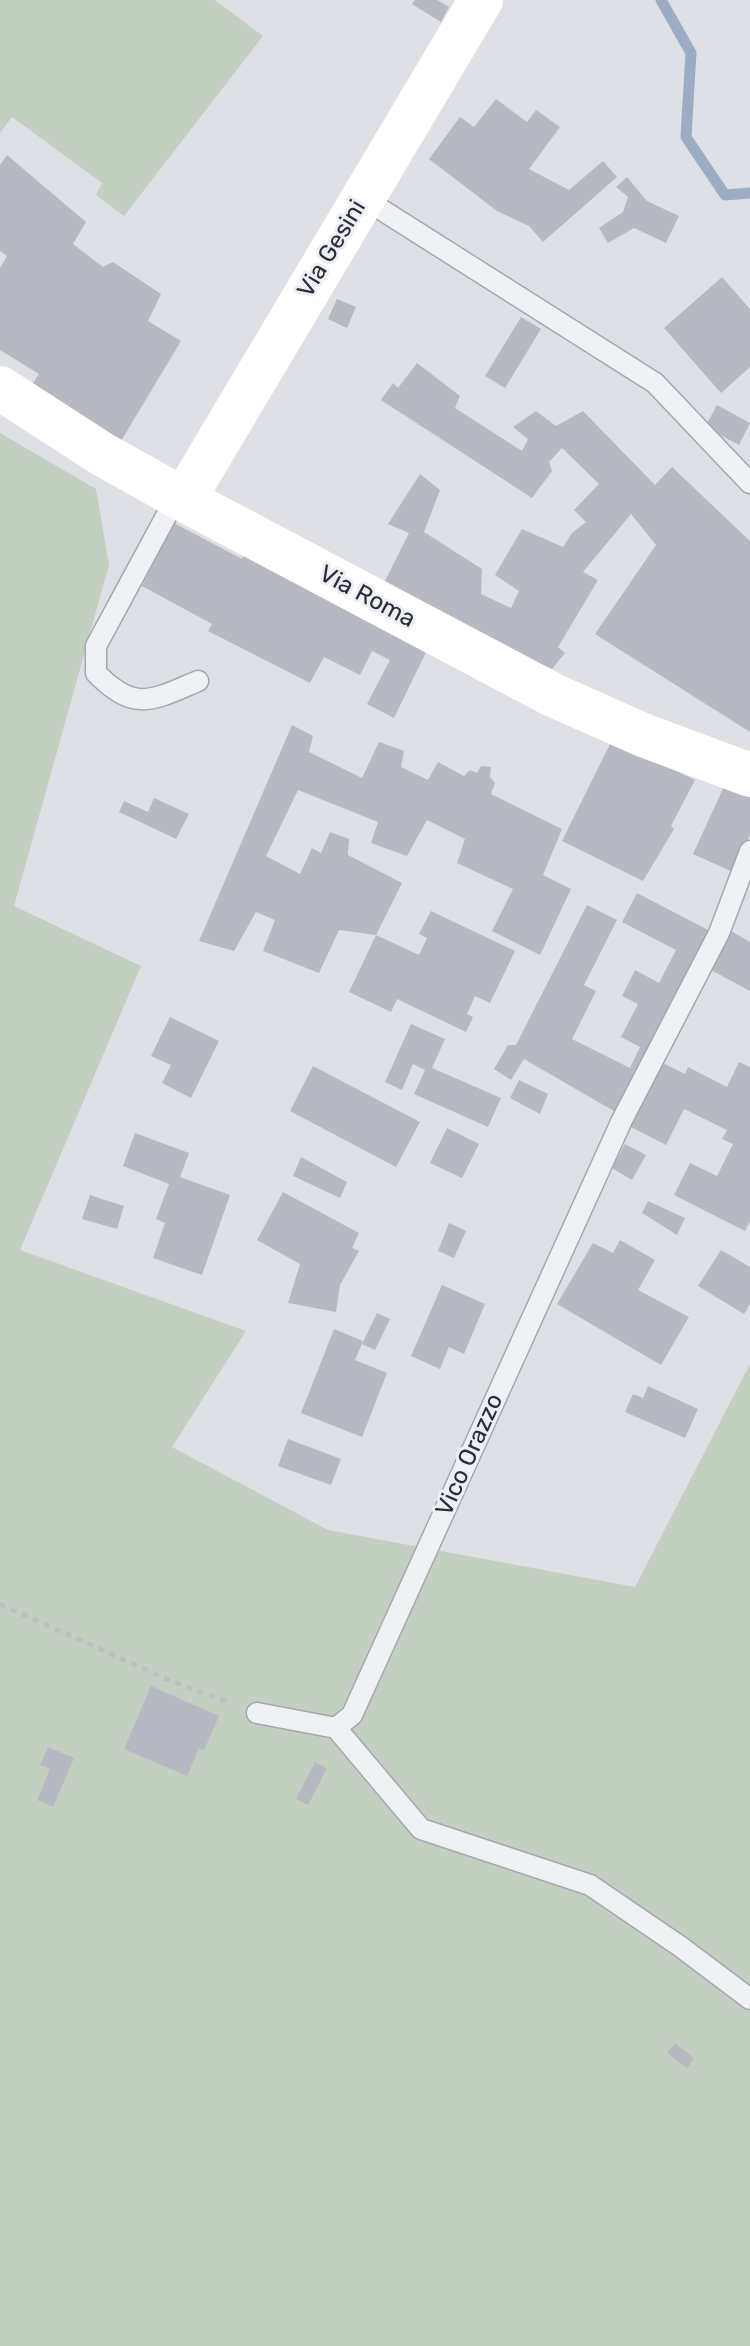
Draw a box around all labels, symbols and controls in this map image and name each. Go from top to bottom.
street label: Via Gesini [292,195,372,303]
street label: Via Roma [314,560,420,634]
street label: Vico Orazzo [430,1389,510,1521]

